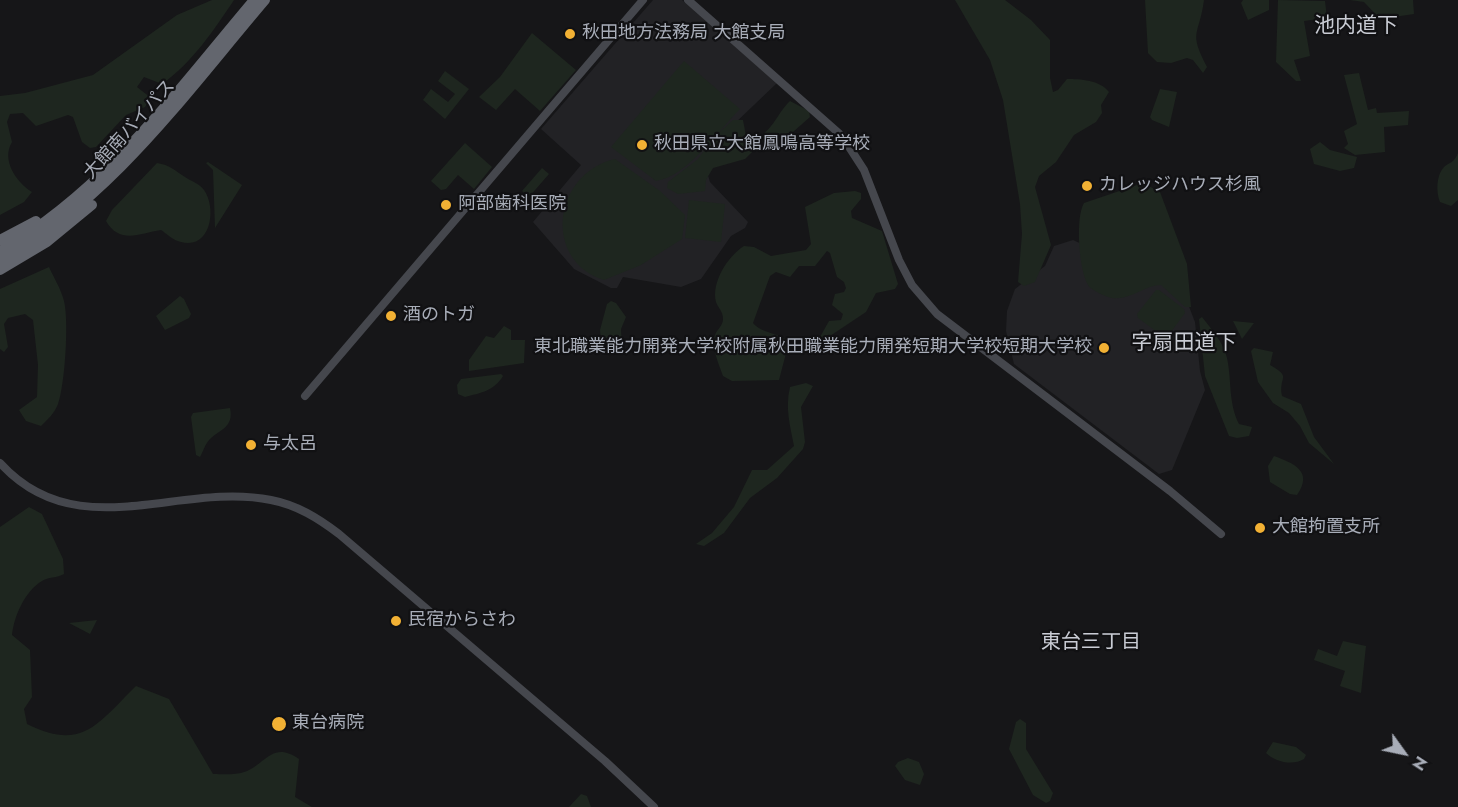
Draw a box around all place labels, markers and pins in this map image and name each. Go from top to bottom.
place label: 秋田地方法務局 大館支局 [582,23,785,45]
marker: 秋田地方法務局 大館支局 [563,27,577,41]
place label: 秋田県立大館鳳鳴高等学校 [654,134,870,156]
marker: 秋田県立大館鳳鳴高等学校 [635,138,649,152]
place label: カレッジハウス杉風 [1099,175,1261,197]
marker: カレッジハウス杉風 [1080,179,1094,193]
place label: 阿部歯科医院 [458,194,566,216]
marker: 阿部歯科医院 [439,198,453,212]
place label: 酒のトガ [403,305,475,327]
marker: 酒のトガ [384,309,398,323]
place label: 東北職業能力開発大学校附属秋田職業能力開発短期大学校短期大学校 [534,337,1092,359]
marker: 東北職業能力開発大学校附属秋田職業能力開発短期大学校短期大学校 [1097,341,1111,355]
place label: 与太呂 [263,434,317,456]
marker: 与太呂 [244,438,258,452]
place label: 大館拘置支所 [1272,517,1380,539]
marker: 大館拘置支所 [1253,521,1267,535]
place label: 民宿からさわ [408,610,516,632]
marker: 民宿からさわ [389,614,403,628]
place label: 東台病院 [292,713,364,735]
marker: 東台病院 [270,715,288,733]

